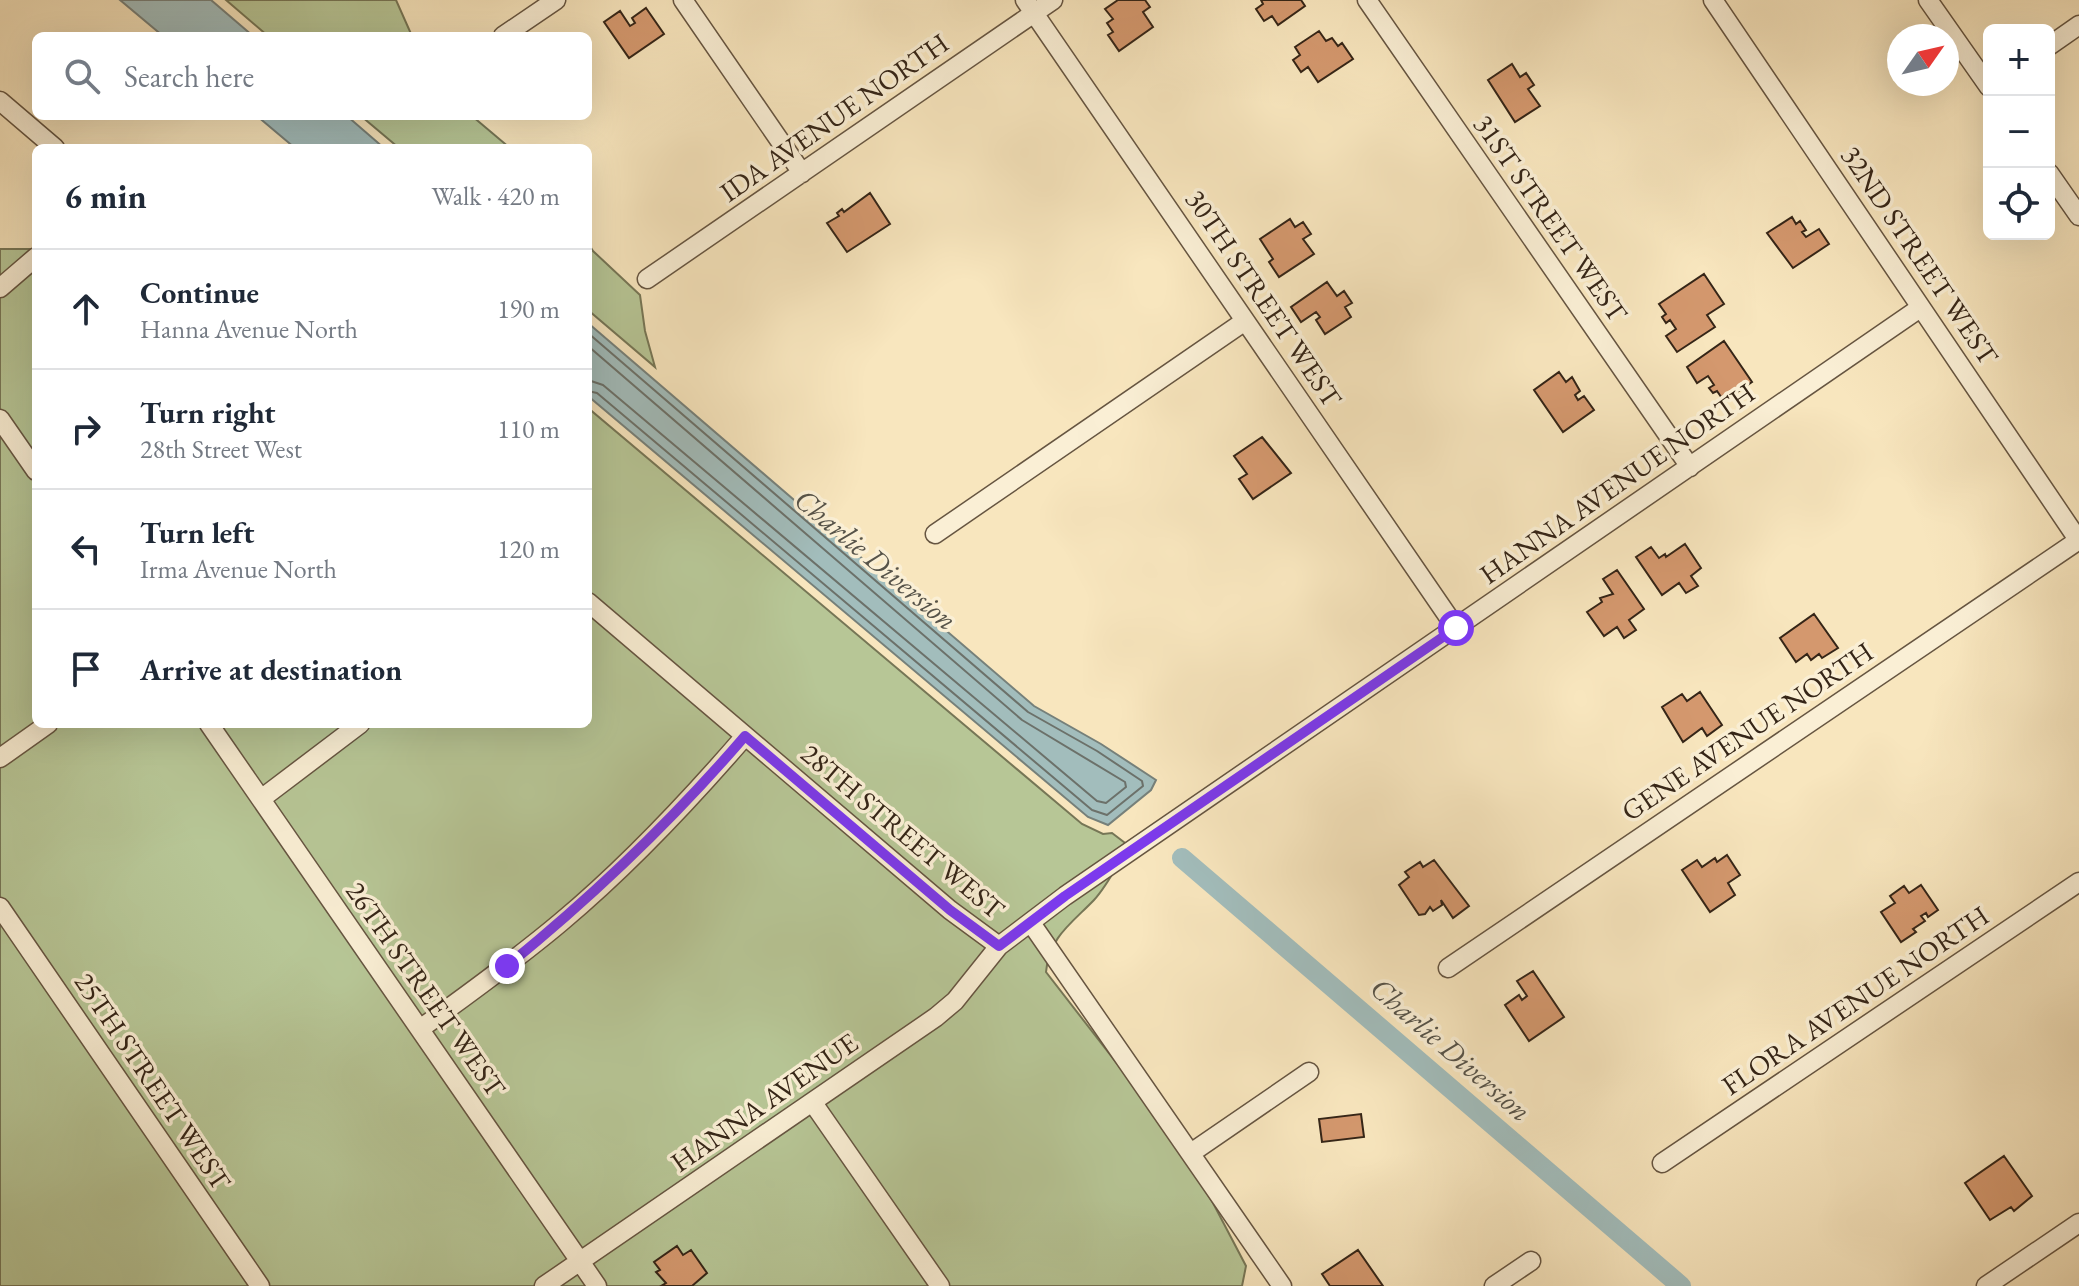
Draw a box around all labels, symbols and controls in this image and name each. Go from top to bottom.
street label: IDA AVENUE NORTH [713,24,955,210]
north arrow [1887,24,1959,96]
map controls [1983,24,2055,240]
button: + [1983,24,2055,96]
search box [32,32,592,120]
icon: search [60,54,104,98]
text: Search here [124,57,254,96]
button: − [1983,96,2055,168]
street label: 31ST STREET WEST [1466,107,1636,329]
street label: 32ND STREET WEST [1833,139,2007,372]
button: locate [1983,168,2055,240]
text: 6 min [64,174,147,218]
text: Walk · 420 m [432,179,560,213]
street label: 30TH STREET WEST [1178,182,1350,414]
text: Continue [140,273,259,312]
icon: ahead [64,287,108,331]
text: 190 m [497,292,560,326]
text: Hanna Avenue North [140,312,358,346]
street label: HANNA AVENUE NORTH [1472,374,1762,592]
text: Turn right [140,393,276,432]
icon: right [64,407,108,451]
text: 110 m [497,412,560,446]
text: 28th Street West [140,432,302,466]
water label: Charlie Diversion [786,479,966,639]
text: Turn left [140,513,254,552]
icon: left [64,527,108,571]
text: 120 m [497,532,560,566]
text: Irma Avenue North [140,552,337,586]
route start [1438,610,1474,646]
street label: GENE AVENUE NORTH [1614,633,1880,829]
icon: arrive [64,647,108,691]
text: Arrive at destination [140,650,402,689]
street label: 28TH STREET WEST [794,735,1012,927]
street label: 26TH STREET WEST [338,874,514,1104]
street label: FLORA AVENUE NORTH [1715,897,1995,1103]
route end [489,948,525,984]
street label: 25TH STREET WEST [67,965,239,1197]
water label: Charlie Diversion [1362,968,1540,1130]
street label: HANNA AVENUE [664,1024,865,1180]

